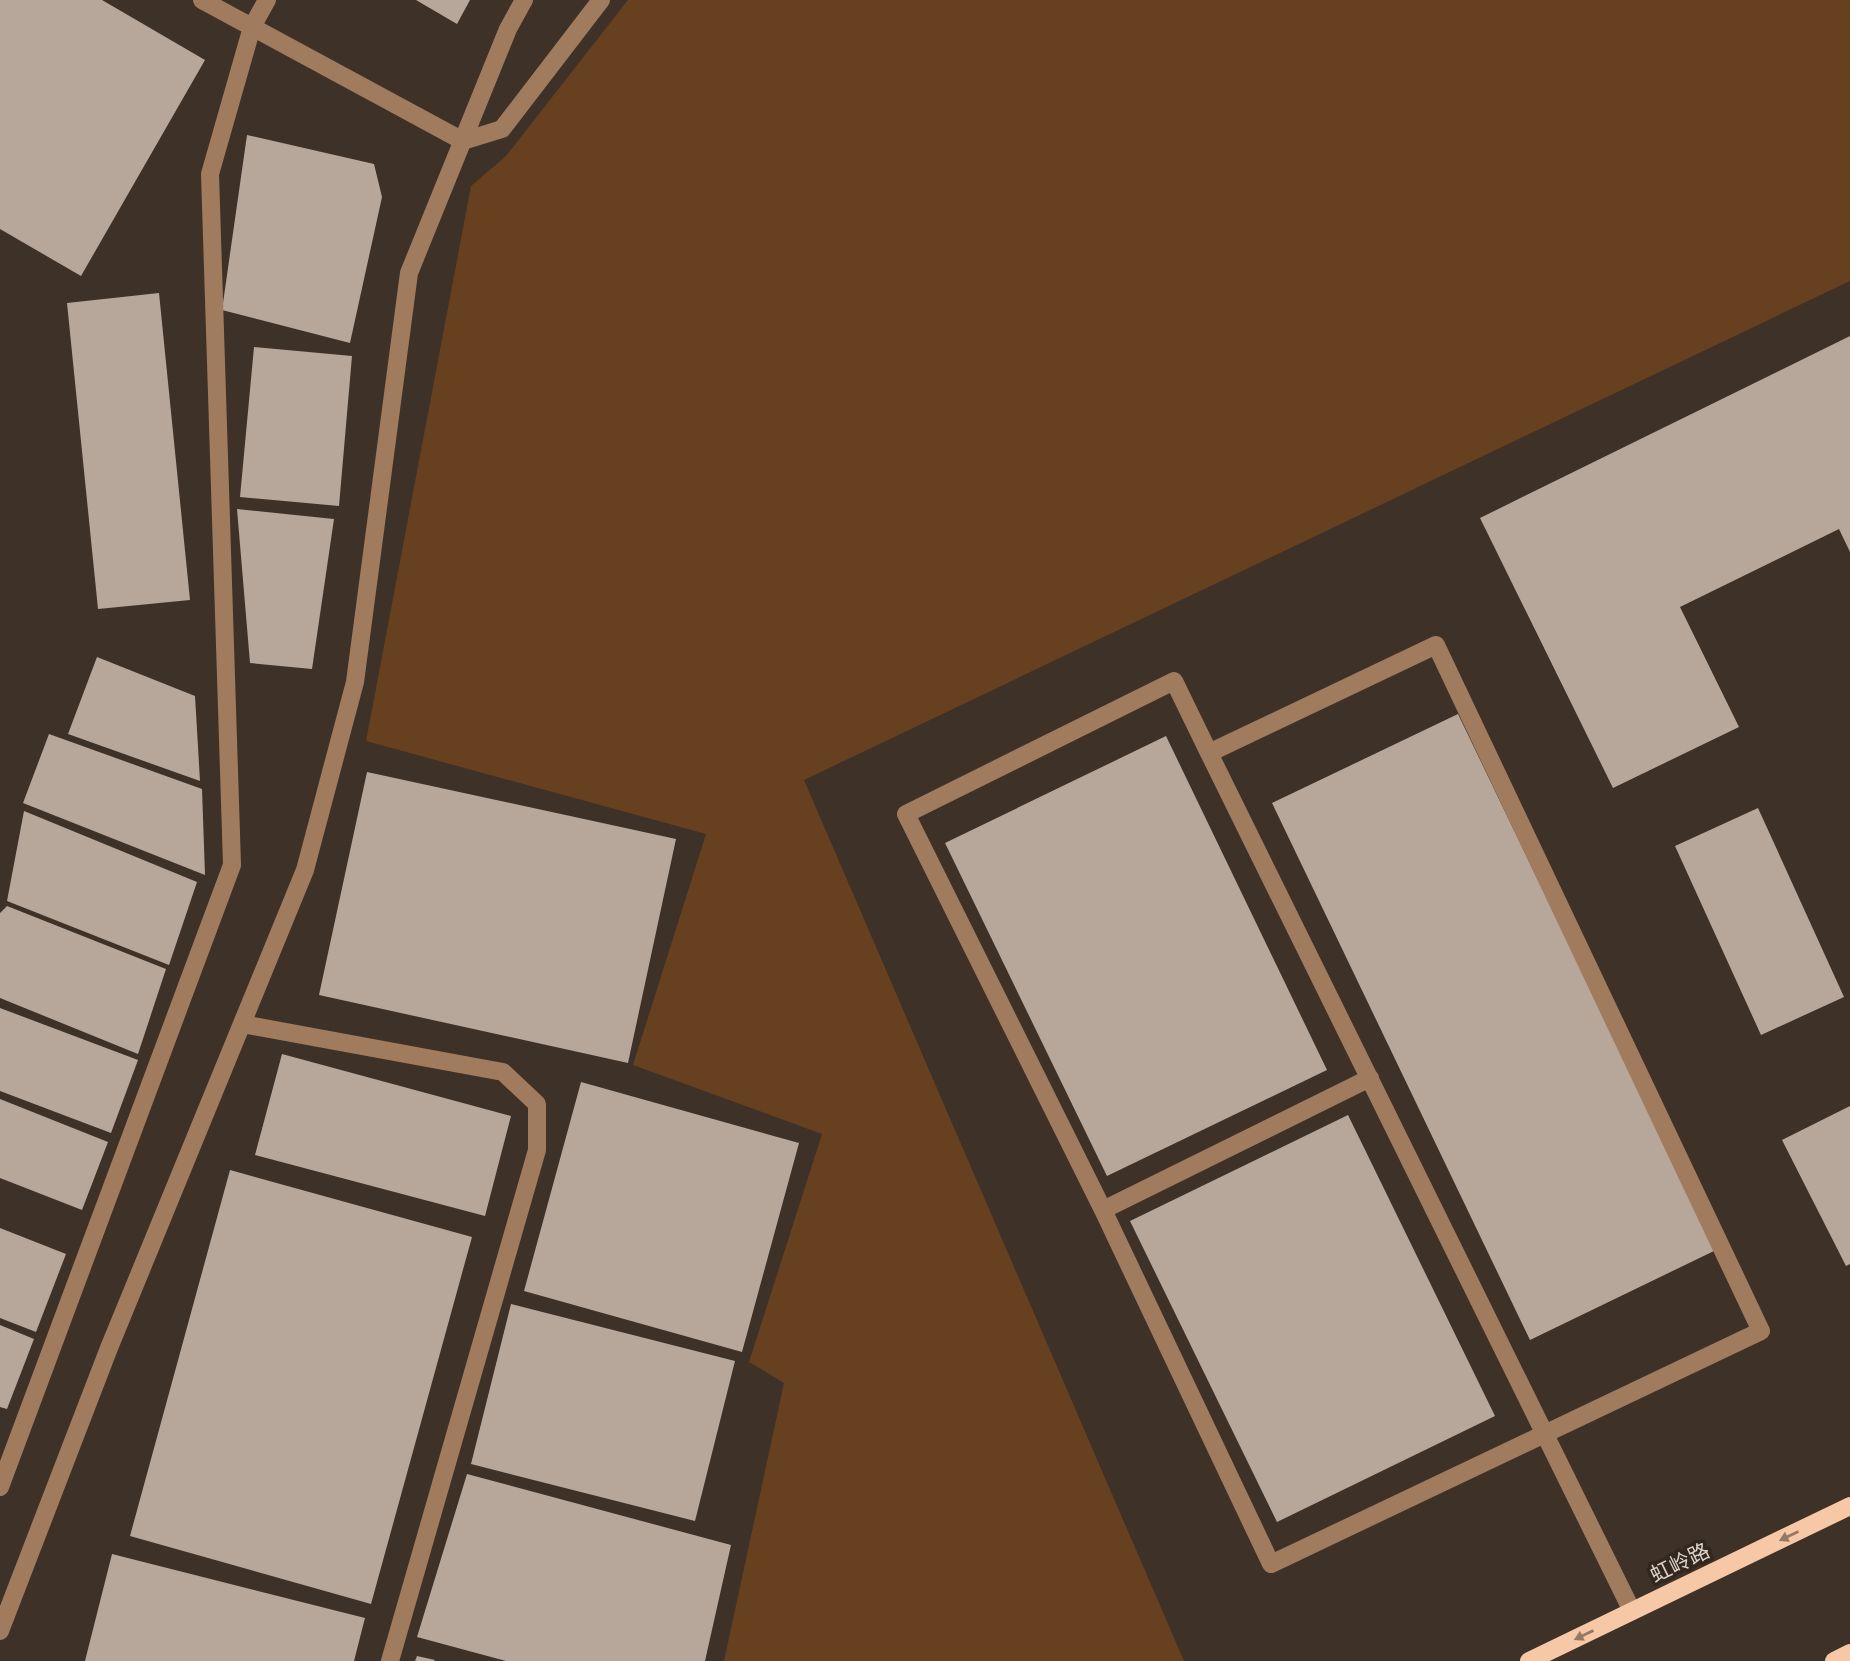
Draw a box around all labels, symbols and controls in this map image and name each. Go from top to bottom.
one-way arrow [1778,1531,1799,1542]
street label: 虹岭路 [1646,1537,1714,1588]
one-way arrow [1573,1629,1594,1640]

